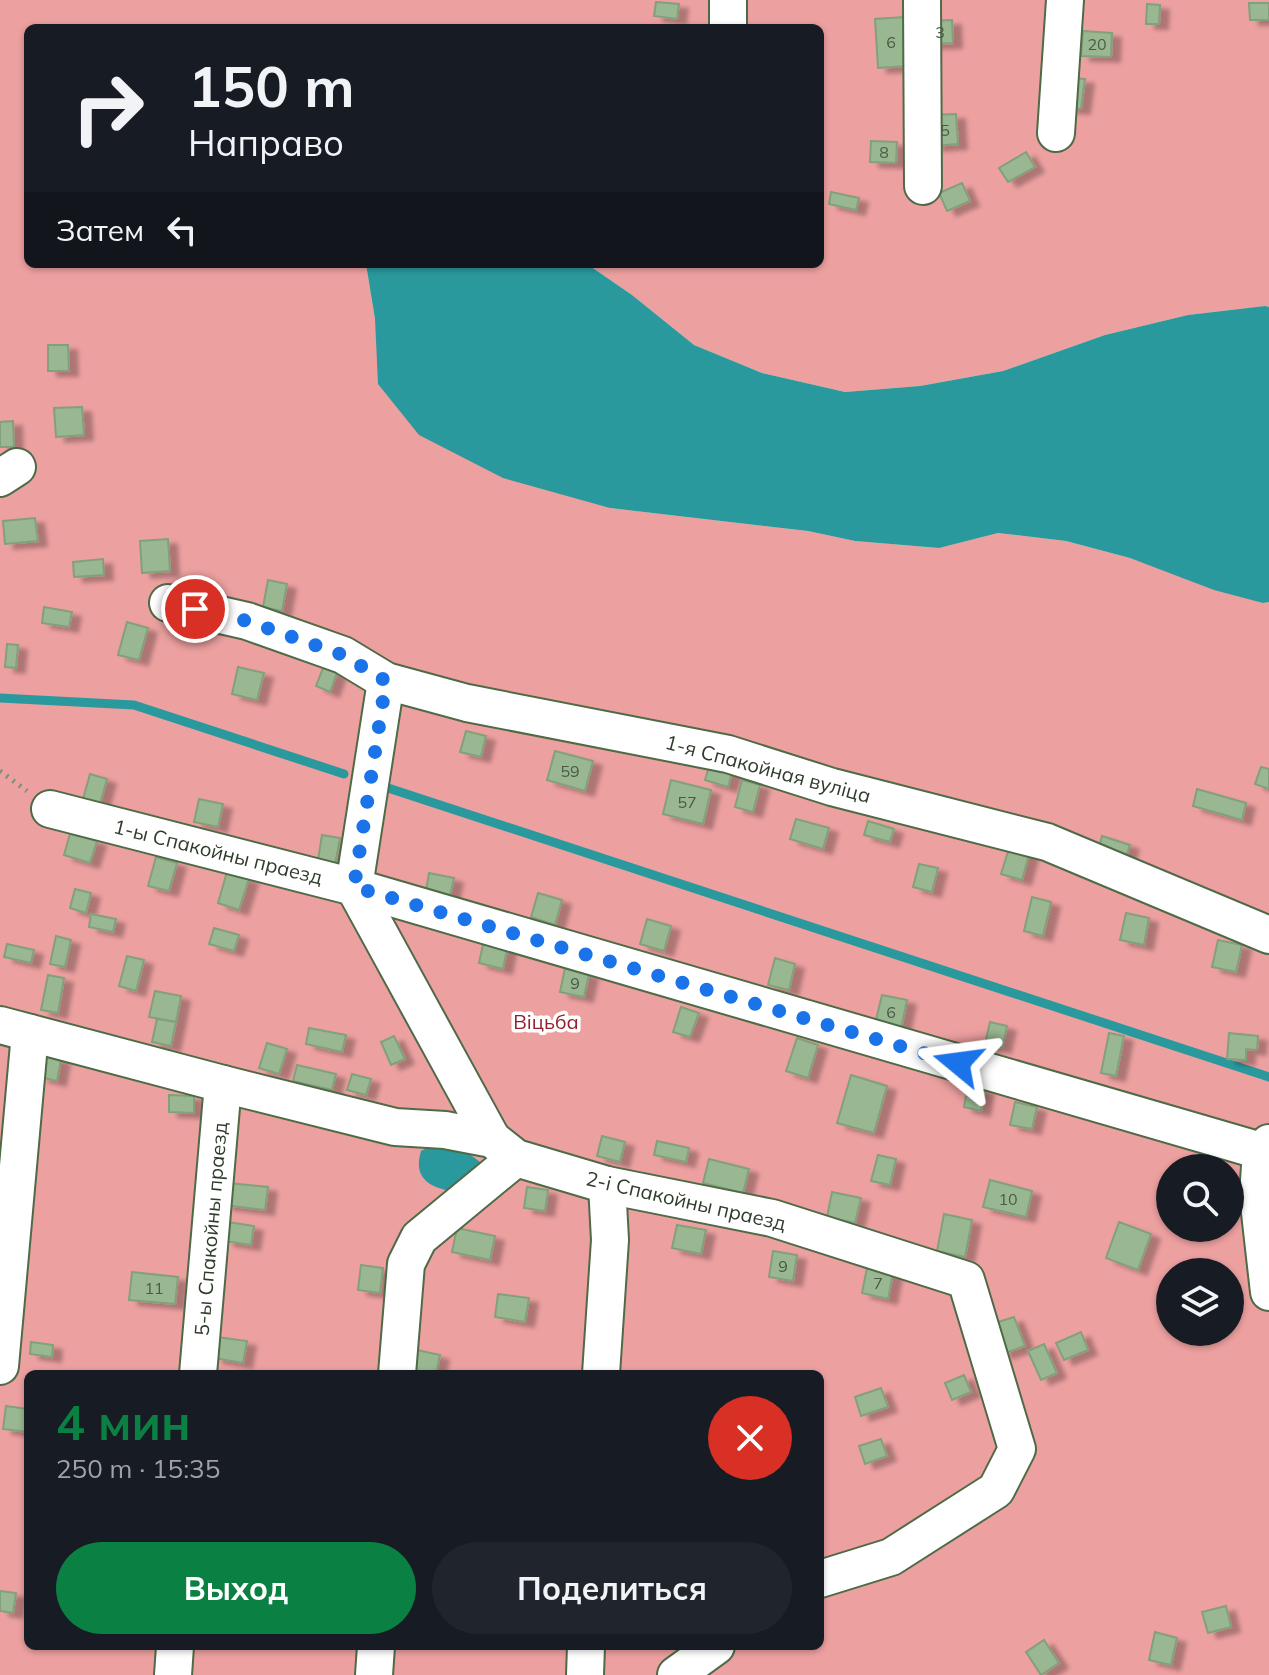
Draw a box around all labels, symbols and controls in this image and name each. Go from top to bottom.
house number: 3 [935,22,945,42]
house number: 6 [886,32,896,52]
house number: 20 [1087,34,1107,54]
text: 150 m [188,51,355,121]
icon: right [56,56,160,160]
text: Направо [188,120,344,165]
house number: 5 [940,120,950,140]
house number: 8 [879,142,889,162]
icon: left [160,208,204,252]
text: Затем [56,211,144,249]
pin [161,575,229,643]
icon: arrive [173,587,217,631]
street label: 1-я Спакойная вуліца [663,729,874,808]
house number: 59 [560,761,580,781]
house number: 57 [677,792,697,812]
street label: 1-ы Спакойны праезд [111,813,325,890]
house number: 9 [570,973,580,993]
house number: 6 [886,1002,896,1022]
park label: Віцьба [513,1009,579,1034]
position arrow [916,1021,1000,1105]
street label: 5-ы Спакойны праезд [189,1121,232,1337]
map controls [1156,1154,1244,1346]
button: search [1156,1154,1244,1242]
street label: 2-і Спакойны праезд [584,1165,789,1236]
house number: 10 [998,1189,1018,1209]
house number: 9 [778,1256,788,1276]
button: layers [1156,1258,1244,1346]
house number: 7 [873,1273,883,1293]
house number: 11 [144,1278,164,1298]
text: 4 мин [56,1392,191,1452]
button: close [708,1396,792,1480]
text: 250 m · 15:35 [56,1452,220,1485]
button: Выход [56,1542,416,1634]
button: Поделиться [432,1542,792,1634]

